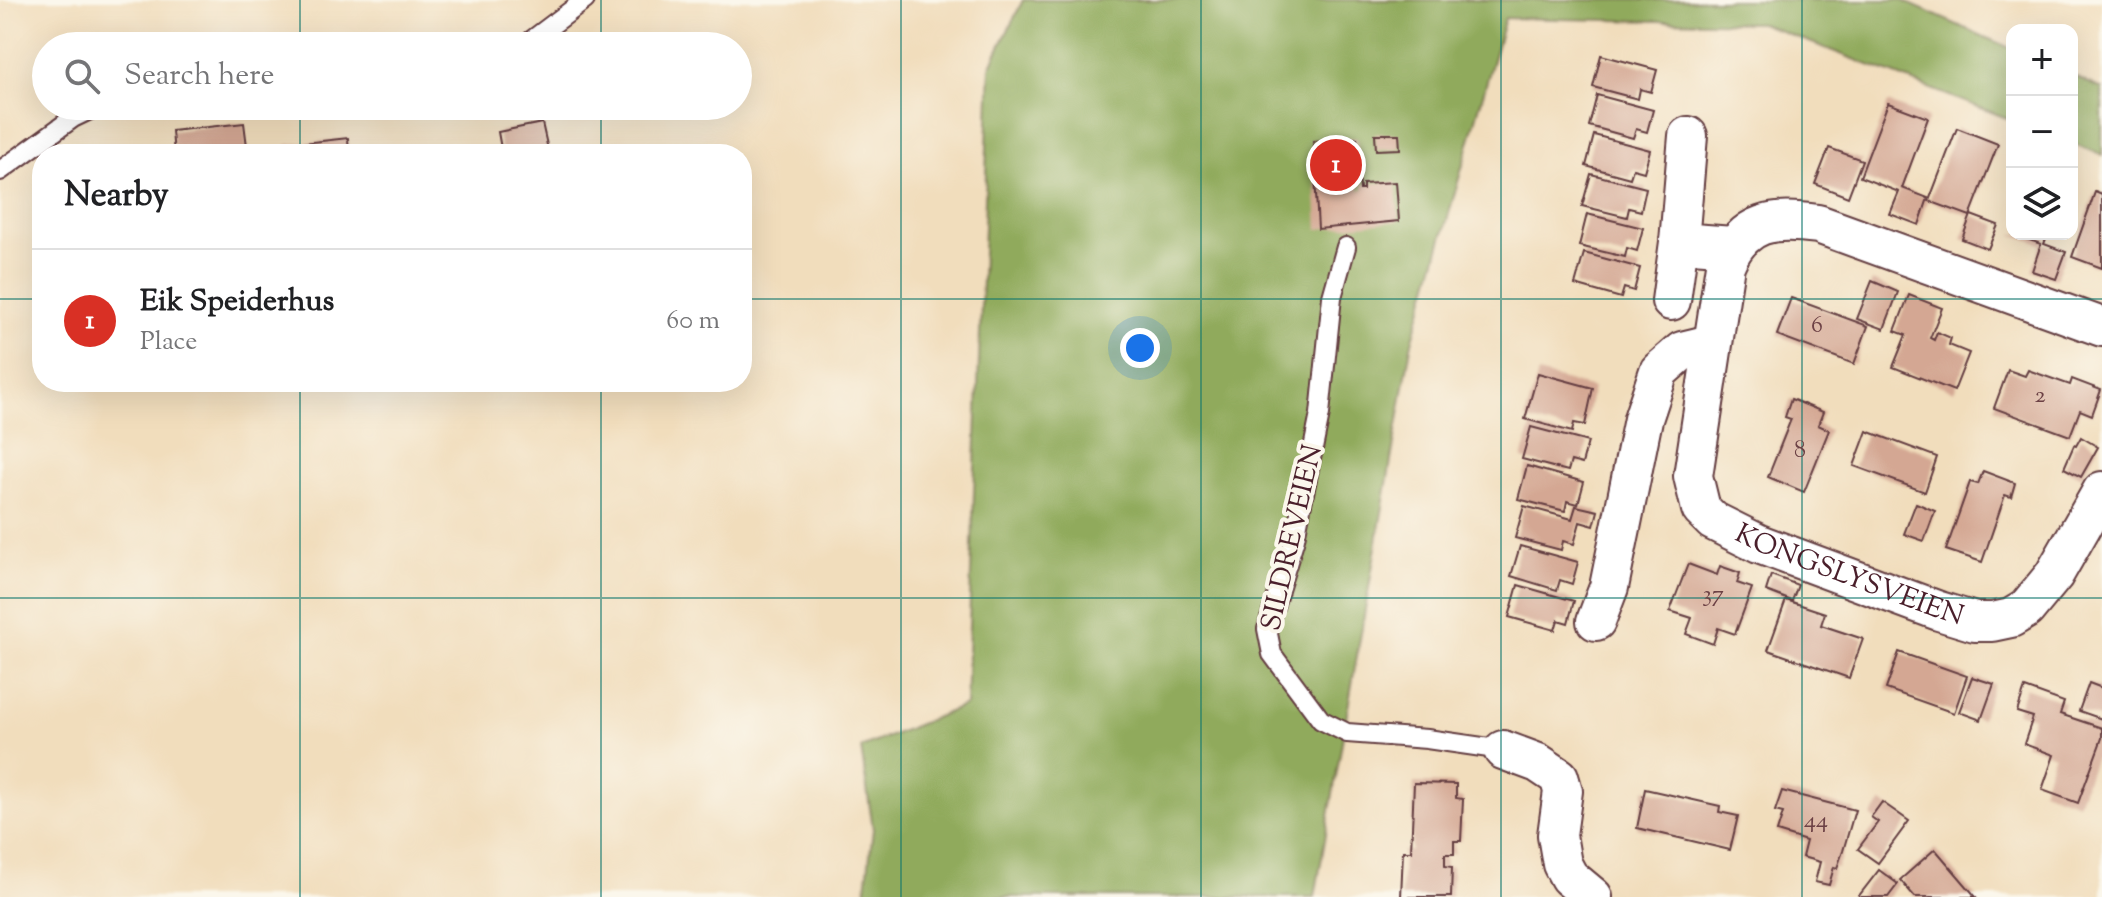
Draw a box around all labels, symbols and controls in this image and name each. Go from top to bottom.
map controls [2006,24,2078,240]
button: + [2006,24,2078,96]
search box [32,32,752,120]
icon: search [60,54,104,98]
text: Search here [124,55,274,98]
button: − [2006,96,2078,168]
pin: 1 [1310,135,1362,195]
button: layers [2006,168,2078,240]
text: Nearby [64,172,169,221]
text: Eik Speiderhus [140,281,334,324]
text: 1 [86,303,94,340]
text: 60 m [666,303,720,340]
house number: 6 [1811,309,1823,343]
text: Place [140,324,197,361]
your location [1120,328,1160,368]
house number: 2 [2034,379,2046,413]
house number: 8 [1794,434,1806,468]
street label: SILDREVEIEN [1252,441,1334,635]
street label: KONGSLYSVEIEN [1727,515,1968,637]
house number: 37 [1702,578,1724,612]
house number: 44 [1804,804,1828,838]

